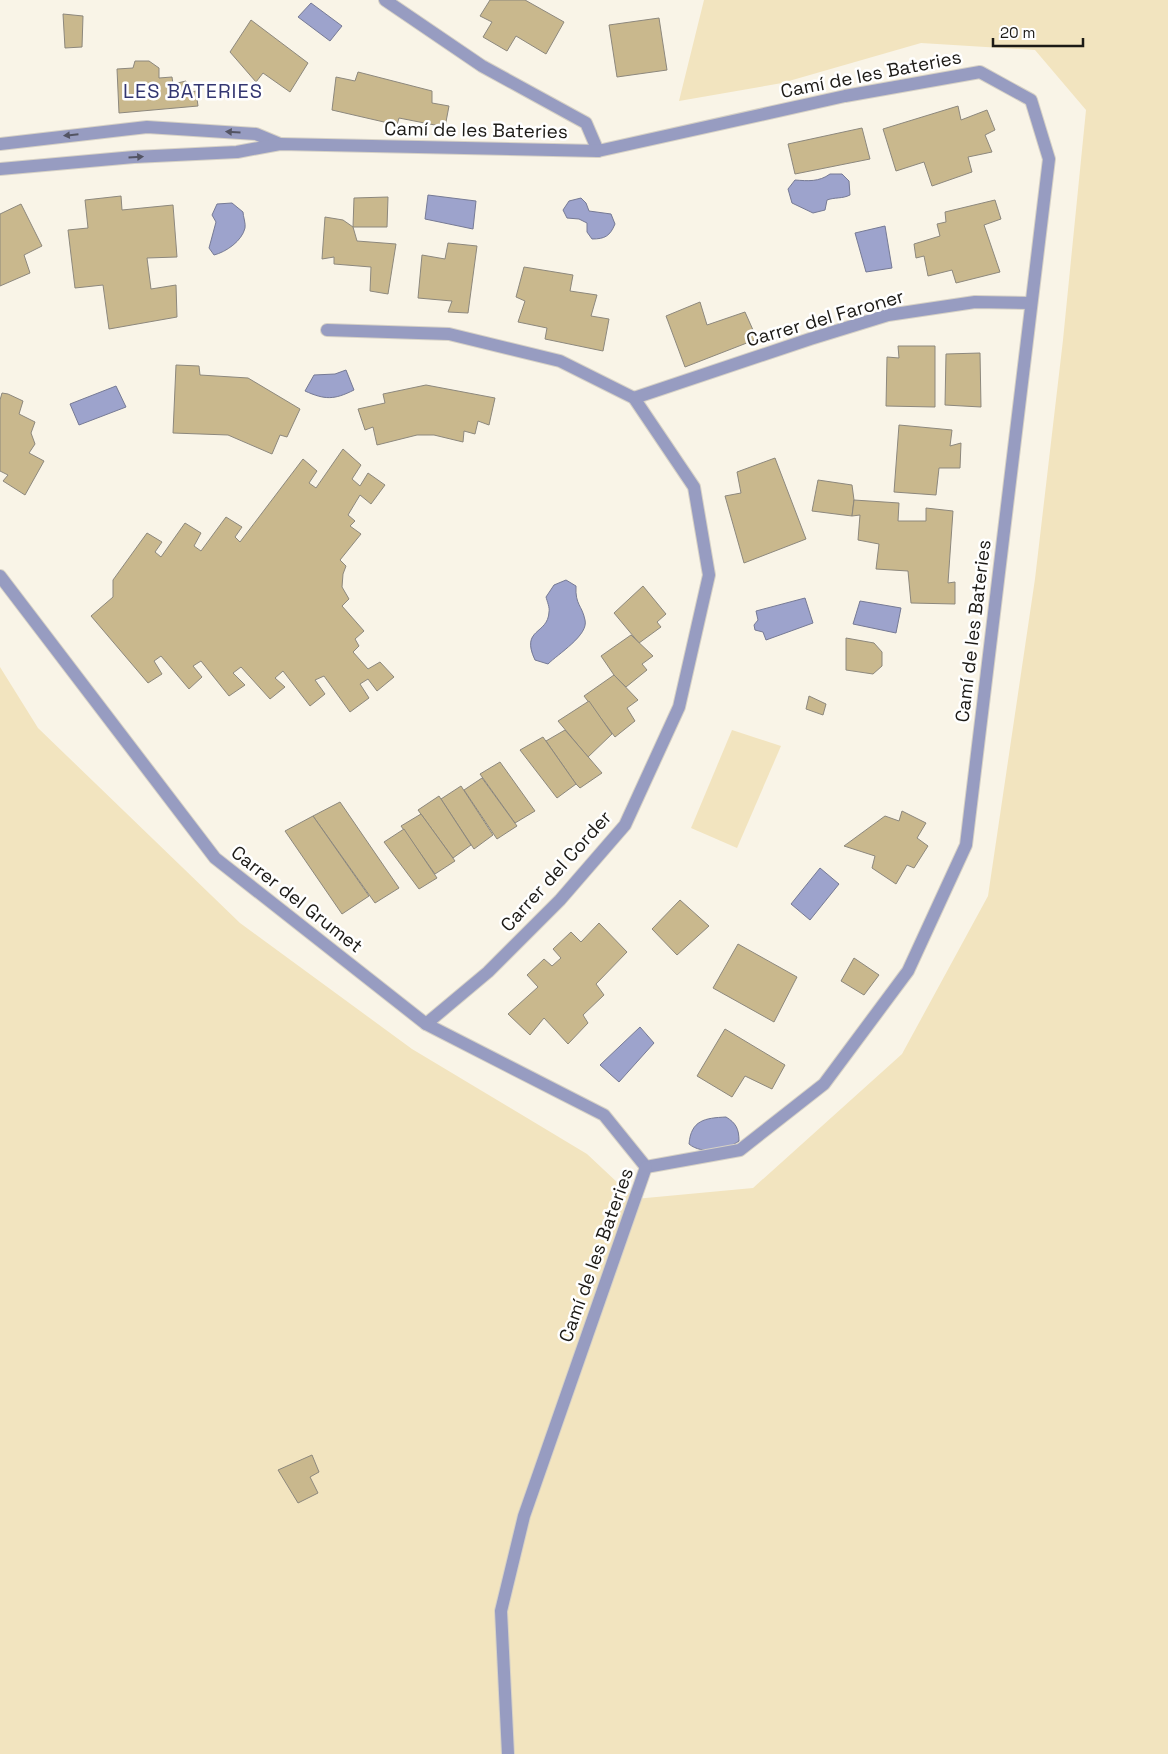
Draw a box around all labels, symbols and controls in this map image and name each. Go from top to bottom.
scale bar [993,15,1083,47]
text: 20 m [1000,23,1035,42]
street label: Camí de les Bateries [778,44,964,104]
district label: LES BATERIES [123,78,263,104]
street label: Camí de les Bateries [384,116,568,144]
one-way arrow [225,128,241,136]
one-way arrow [63,131,79,139]
one-way arrow [128,153,144,161]
street label: Carrer del Faroner [743,284,907,352]
street label: Camí de les Bateries [949,538,997,724]
street label: Carrer del Corder [495,805,617,937]
street label: Carrer del Grumet [226,840,368,958]
street label: Camí de les Bateries [553,1164,639,1346]

